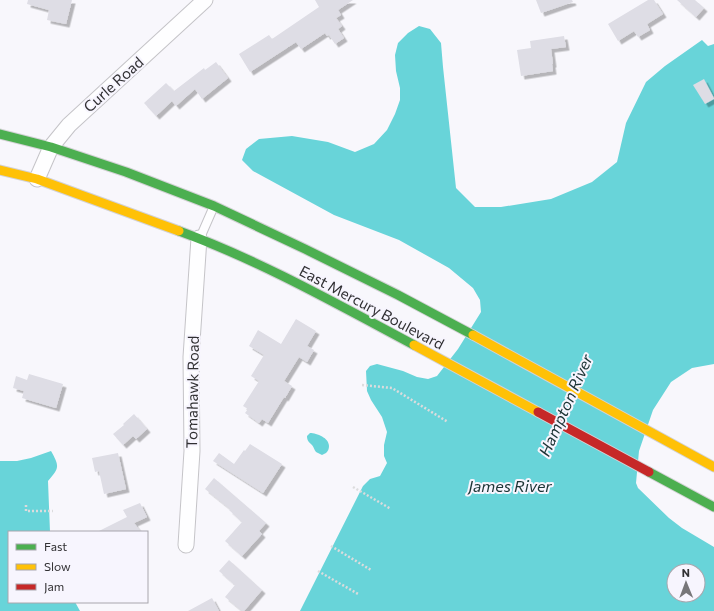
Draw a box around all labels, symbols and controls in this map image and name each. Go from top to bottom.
street label: Curle Road [79,52,147,116]
street label: East Mercury Boulevard [297,261,447,353]
street label: Tomahawk Road [182,336,202,448]
water label: Hampton River [534,351,596,459]
water label: James River [466,476,552,495]
legend [8,531,148,603]
text: Fast [44,539,67,553]
text: Slow [44,559,71,573]
north arrow [666,563,706,603]
text: N [682,566,690,579]
text: Jam [44,579,64,594]

